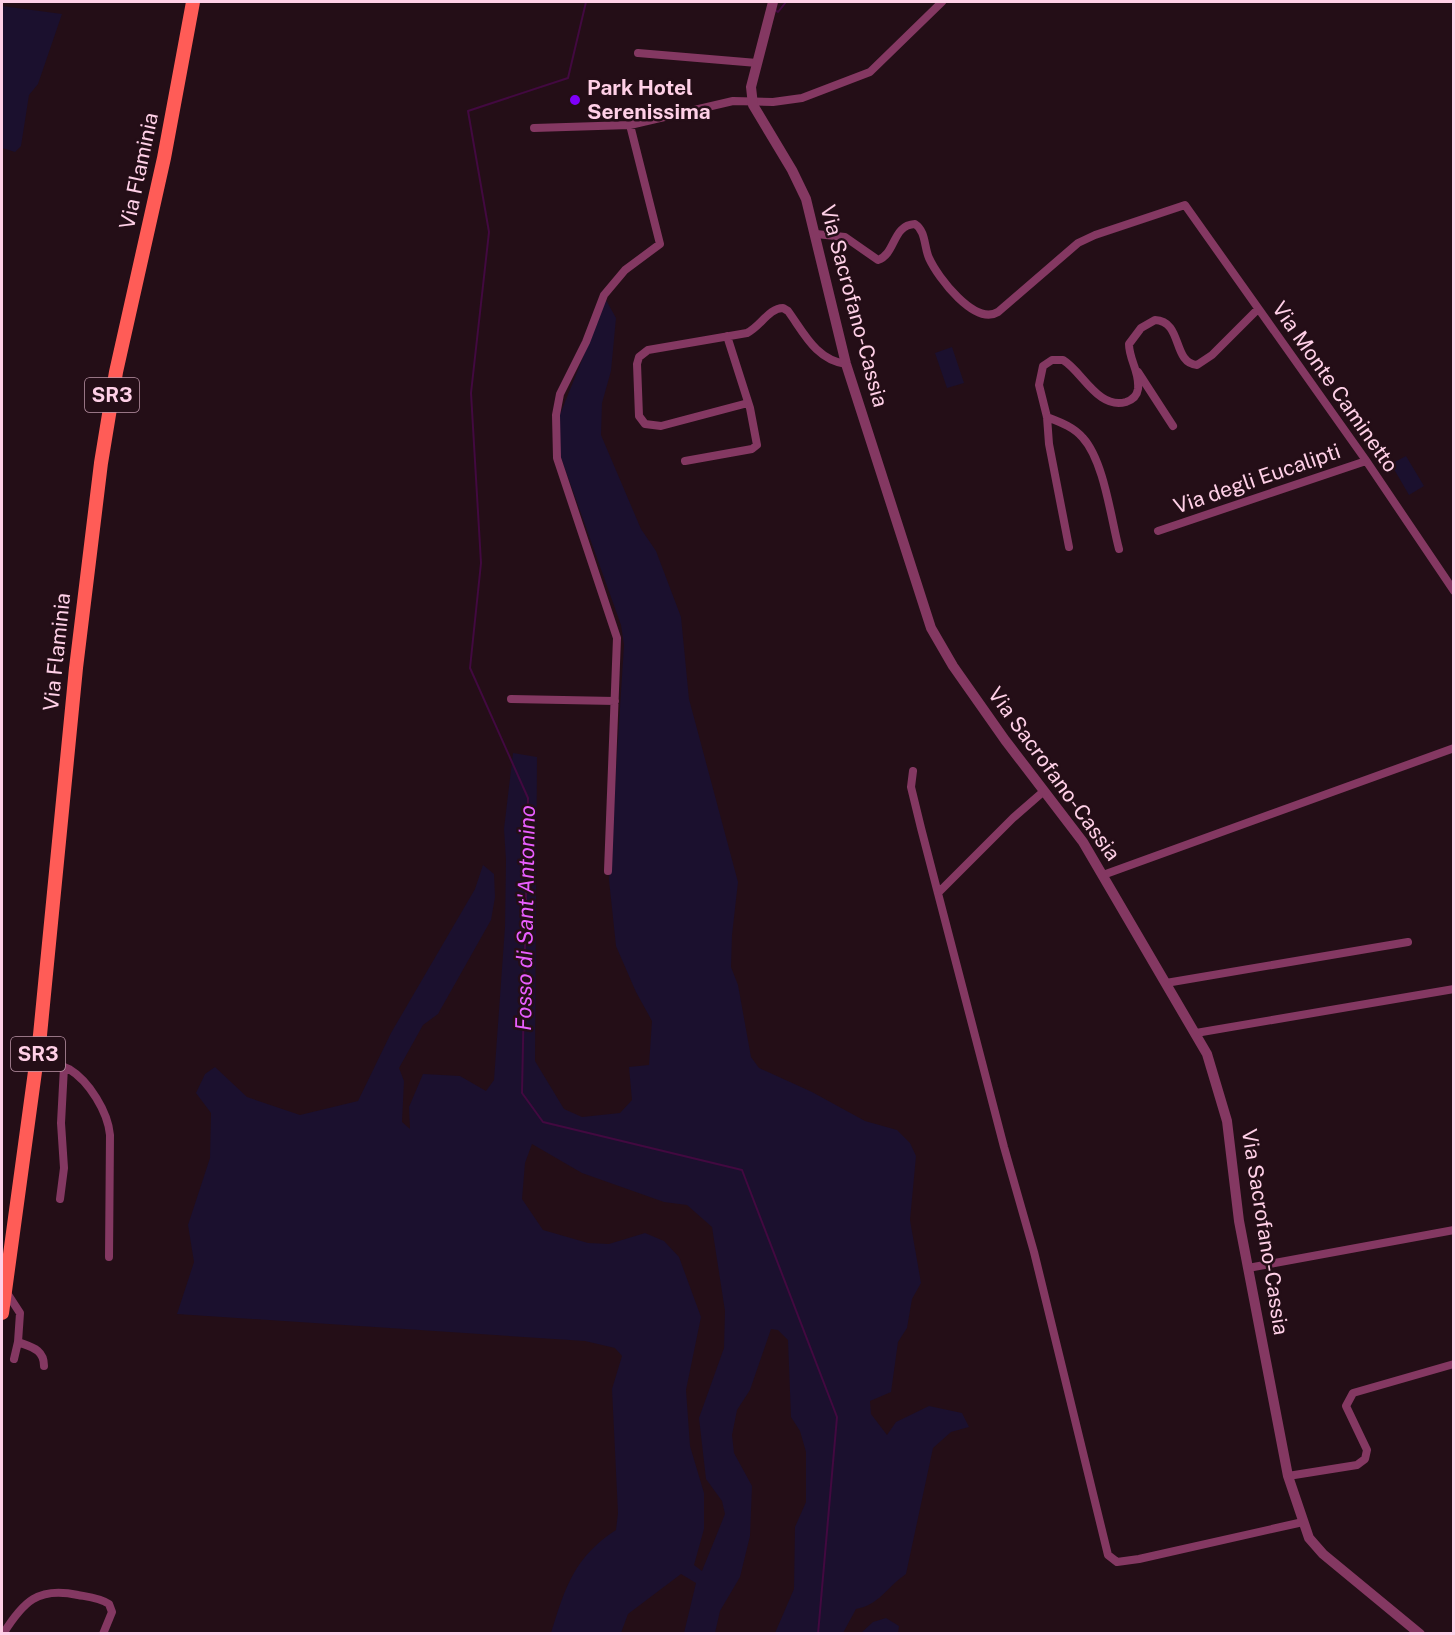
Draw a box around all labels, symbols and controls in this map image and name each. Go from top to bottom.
place label: Park Hotel Serenissima [587,75,711,124]
marker: Park Hotel Serenissima [568,93,582,107]
street label: Via Flaminia [114,110,163,232]
street label: Via Sacrofano-Cassia [815,202,894,410]
street label: Via Monte Caminetto [1267,297,1404,477]
road number: SR3 [85,378,139,412]
street label: Via degli Eucalipti [1170,438,1343,519]
street label: Via Flaminia [38,592,75,712]
street label: Via Sacrofano-Cassia [983,682,1126,865]
water label: Fosso di Sant'Antonino [510,805,540,1031]
road number: SR3 [11,1037,65,1071]
street label: Via Sacrofano-Cassia [1237,1127,1294,1337]

